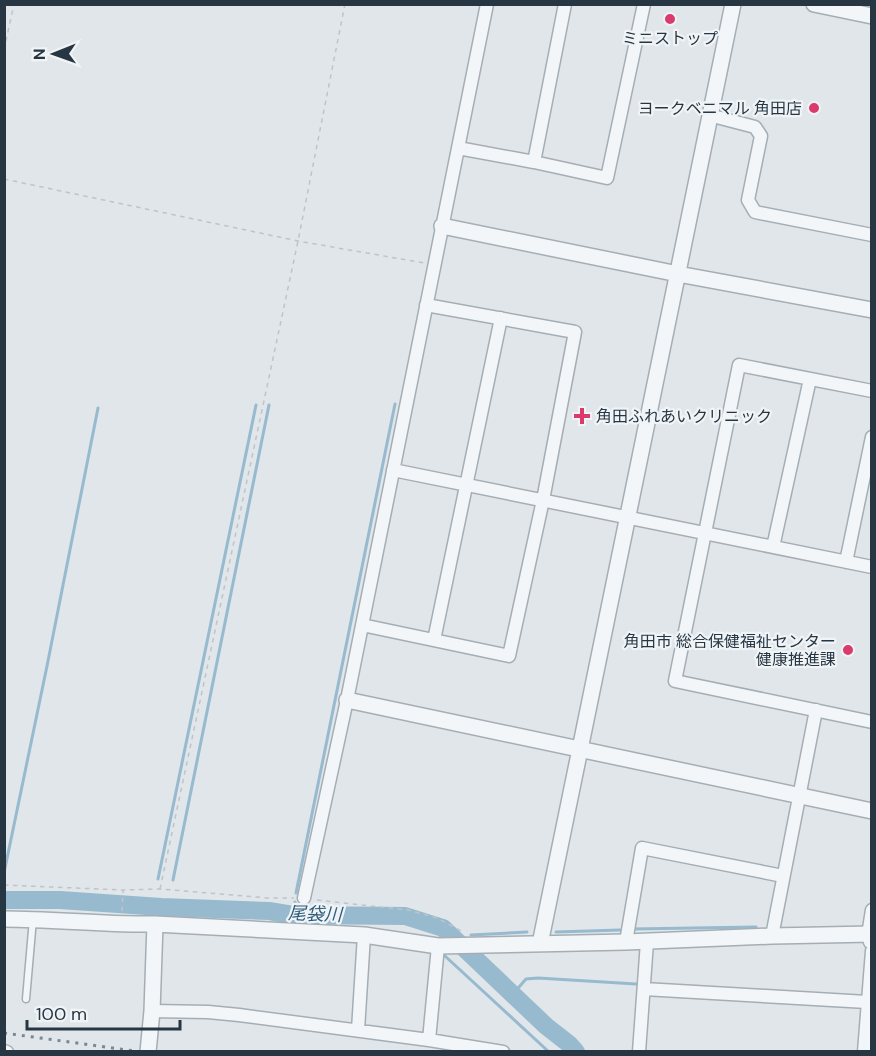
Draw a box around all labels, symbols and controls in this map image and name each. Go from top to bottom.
marker: ミニストップ [663,12,677,26]
north arrow [24,24,84,84]
place label: ミニストップ [622,28,718,49]
text: N [29,48,50,60]
place label: ヨークベニマル 角田店 [638,98,802,119]
marker: ヨークベニマル 角田店 [807,101,821,115]
place label: 角田ふれあいクリニック [596,406,772,427]
marker: 角田ふれあいクリニック [573,407,591,425]
place label: 角田市 総合保健福祉センター 健康推進課 [624,631,836,670]
marker: 角田市 総合保健福祉センター 健康推進課 [841,643,855,657]
water label: 尾袋川 [288,901,344,927]
scale bar [27,993,180,1031]
text: 100 m [36,1002,87,1026]

